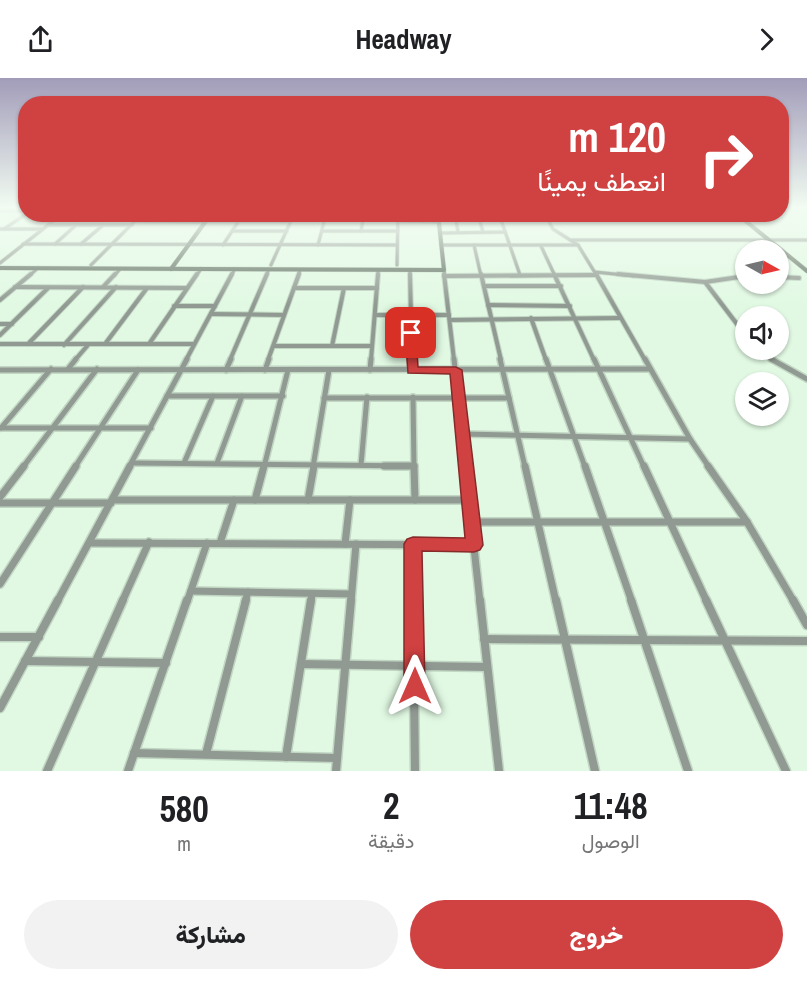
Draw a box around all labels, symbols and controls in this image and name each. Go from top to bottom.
text: Headway [356,21,452,57]
icon: share [24,23,57,56]
icon: forward [750,23,783,56]
text: 120 m [568,109,666,165]
icon: right [687,120,765,198]
text: انعطف يمينًا [537,163,666,199]
north arrow [735,240,789,294]
map controls [735,240,789,426]
button: sound [735,306,789,360]
pin [385,307,436,358]
icon: arrive [394,316,427,349]
button: layers [735,372,789,426]
position arrow [383,654,447,718]
text: 2 [383,782,399,830]
text: 11:48 [574,782,648,830]
text: 580 [159,785,209,833]
text: دقيقة [368,827,414,854]
text: الوصول [582,827,640,854]
text: m [177,830,191,857]
button: مشاركة [24,900,398,969]
button: خروج [410,900,783,969]

